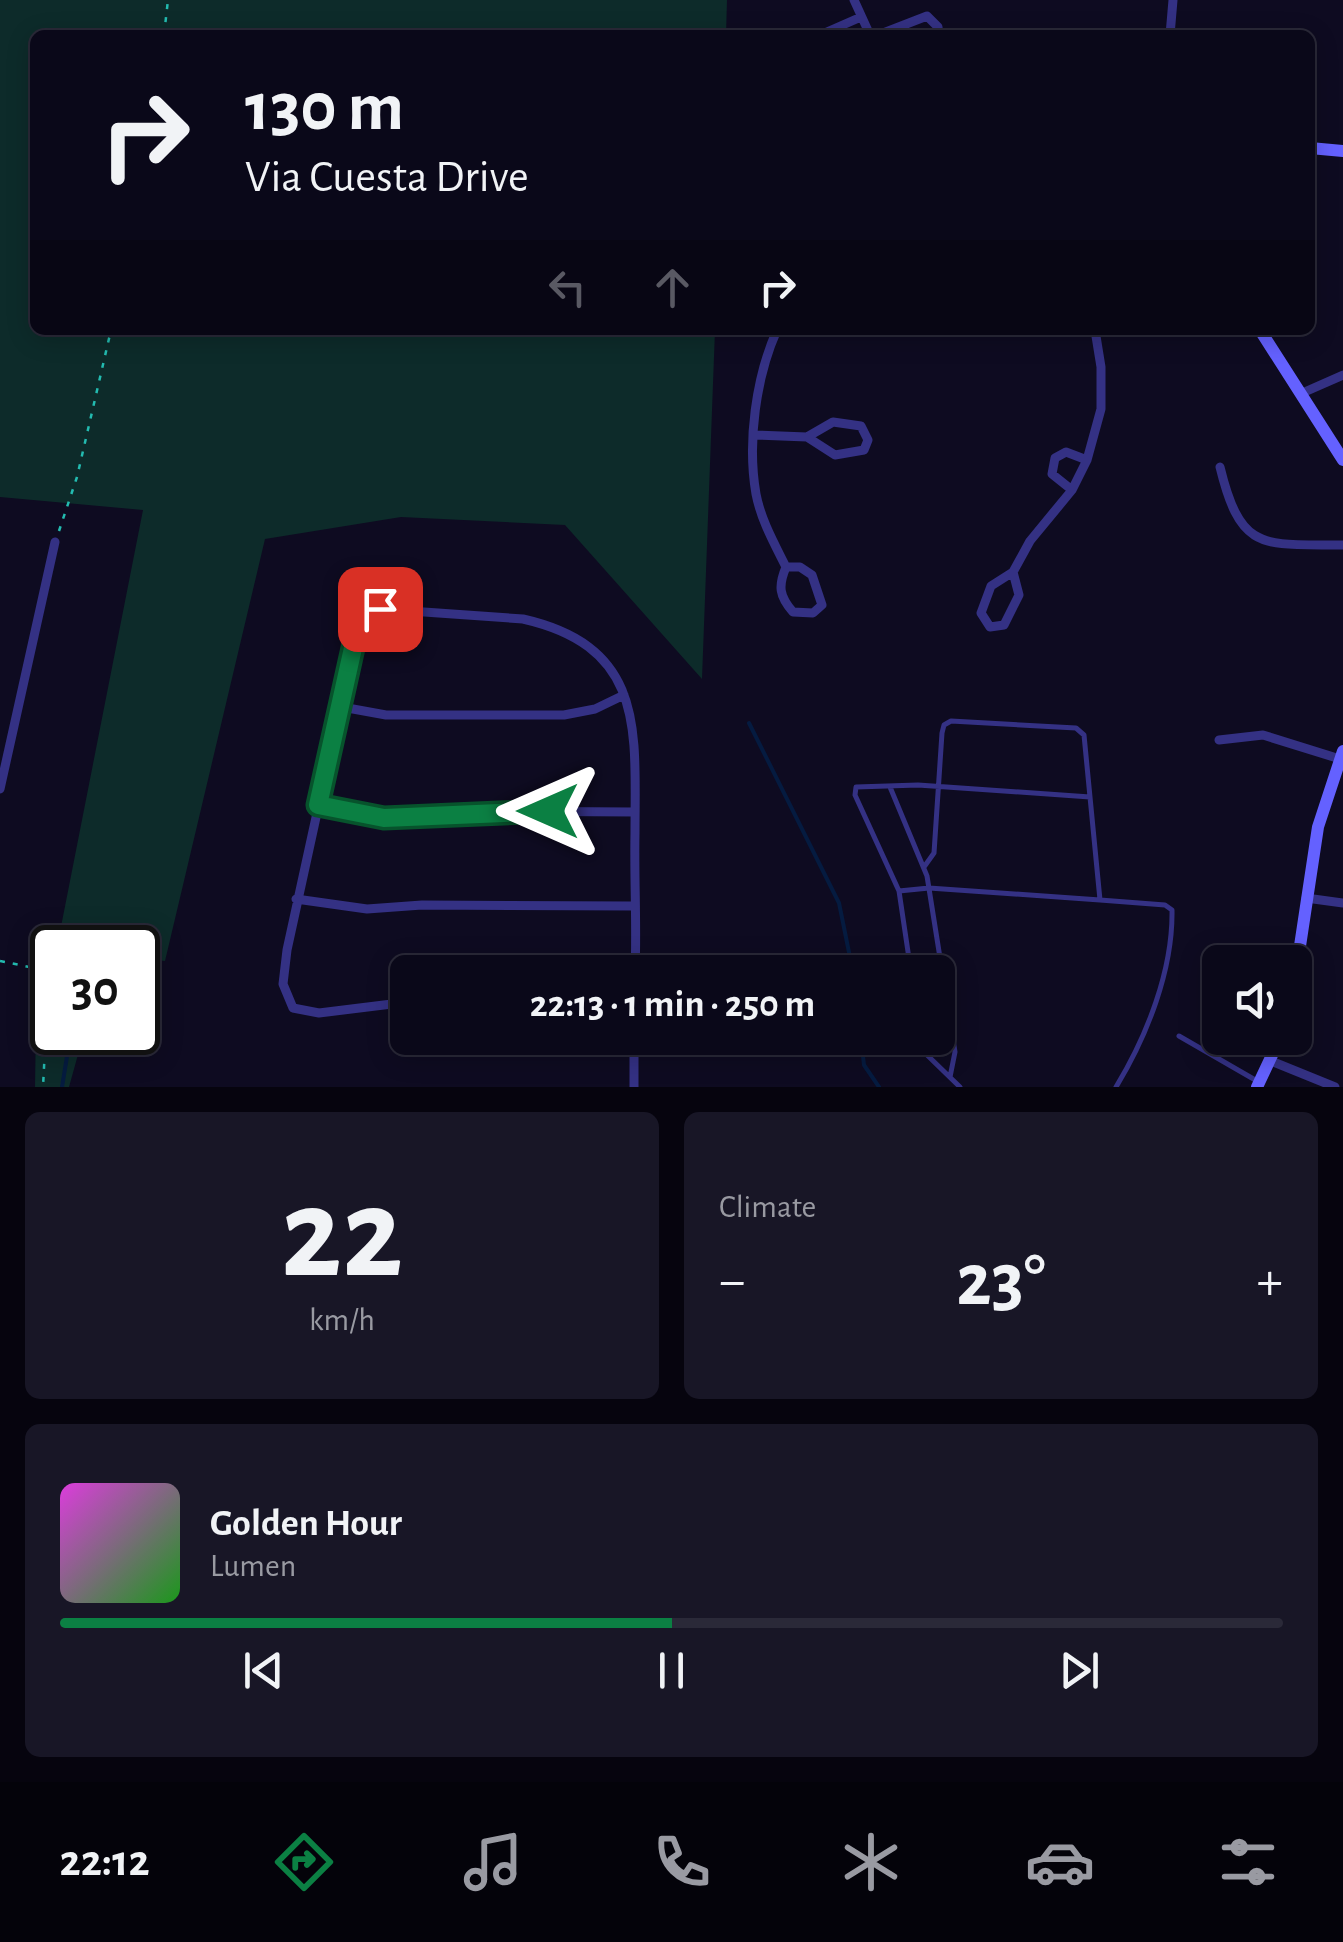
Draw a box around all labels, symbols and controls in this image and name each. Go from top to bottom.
icon: right [80,70,210,200]
text: 130 m [245,73,404,143]
text: Via Cuesta Drive [245,155,529,200]
icon: left [540,260,595,315]
icon: ahead [645,260,700,315]
icon: right [750,260,805,315]
pin [338,567,423,652]
icon: arrive [353,582,408,637]
position arrow [496,759,600,863]
speed limit sign: 30 [30,925,160,1055]
map controls [1202,945,1312,1055]
button: sound [1202,945,1312,1055]
text: 22:13 · 1 min · 250 m [530,986,815,1024]
text: 22 [281,1171,403,1301]
text: Climate [719,1191,816,1223]
text: 23° [956,1244,1046,1319]
text: − [719,1254,745,1309]
text: + [1257,1254,1283,1309]
text: km/h [309,1304,375,1336]
text: Golden Hour [210,1505,402,1543]
text: Lumen [210,1550,296,1582]
icon: previous [236,1643,291,1698]
icon: pause [644,1643,699,1698]
icon: next [1052,1643,1107,1698]
icon: directions [269,1827,339,1897]
icon: music [458,1827,528,1897]
icon: phone [647,1827,717,1897]
icon: climate [836,1827,906,1897]
icon: car [1025,1827,1095,1897]
icon: filters [1213,1827,1283,1897]
text: 22:12 [59,1839,150,1884]

